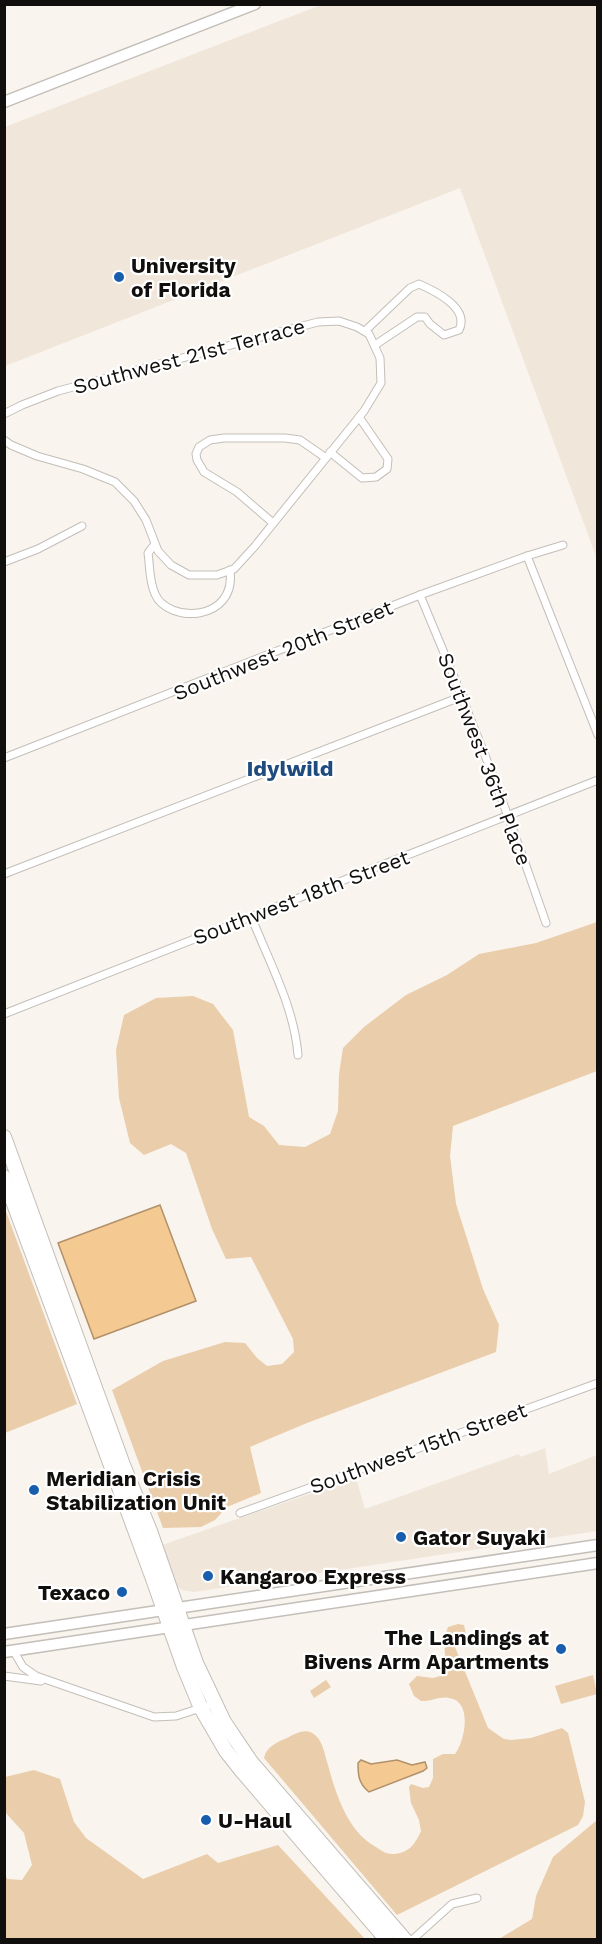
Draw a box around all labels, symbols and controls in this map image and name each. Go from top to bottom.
place label: University of Florida [131,253,236,302]
marker: University of Florida [112,270,126,284]
street label: Southwest 21st Terrace [70,313,308,399]
street label: Southwest 20th Street [170,594,397,706]
street label: Southwest 36th Place [433,649,537,869]
district label: Idylwild [246,756,334,781]
street label: Southwest 18th Street [189,844,413,950]
street label: Southwest 15th Street [306,1397,530,1499]
place label: Meridian Crisis Stabilization Unit [46,1466,226,1515]
marker: Meridian Crisis Stabilization Unit [27,1483,41,1497]
place label: Gator Suyaki [413,1525,546,1550]
marker: Gator Suyaki [394,1530,408,1544]
place label: Kangaroo Express [220,1564,406,1589]
marker: Kangaroo Express [201,1569,215,1583]
place label: Texaco [38,1580,110,1605]
marker: Texaco [115,1585,129,1599]
place label: The Landings at Bivens Arm Apartments [304,1625,549,1674]
marker: The Landings at Bivens Arm Apartments [554,1642,568,1656]
place label: U-Haul [218,1808,292,1833]
marker: U-Haul [199,1813,213,1827]

